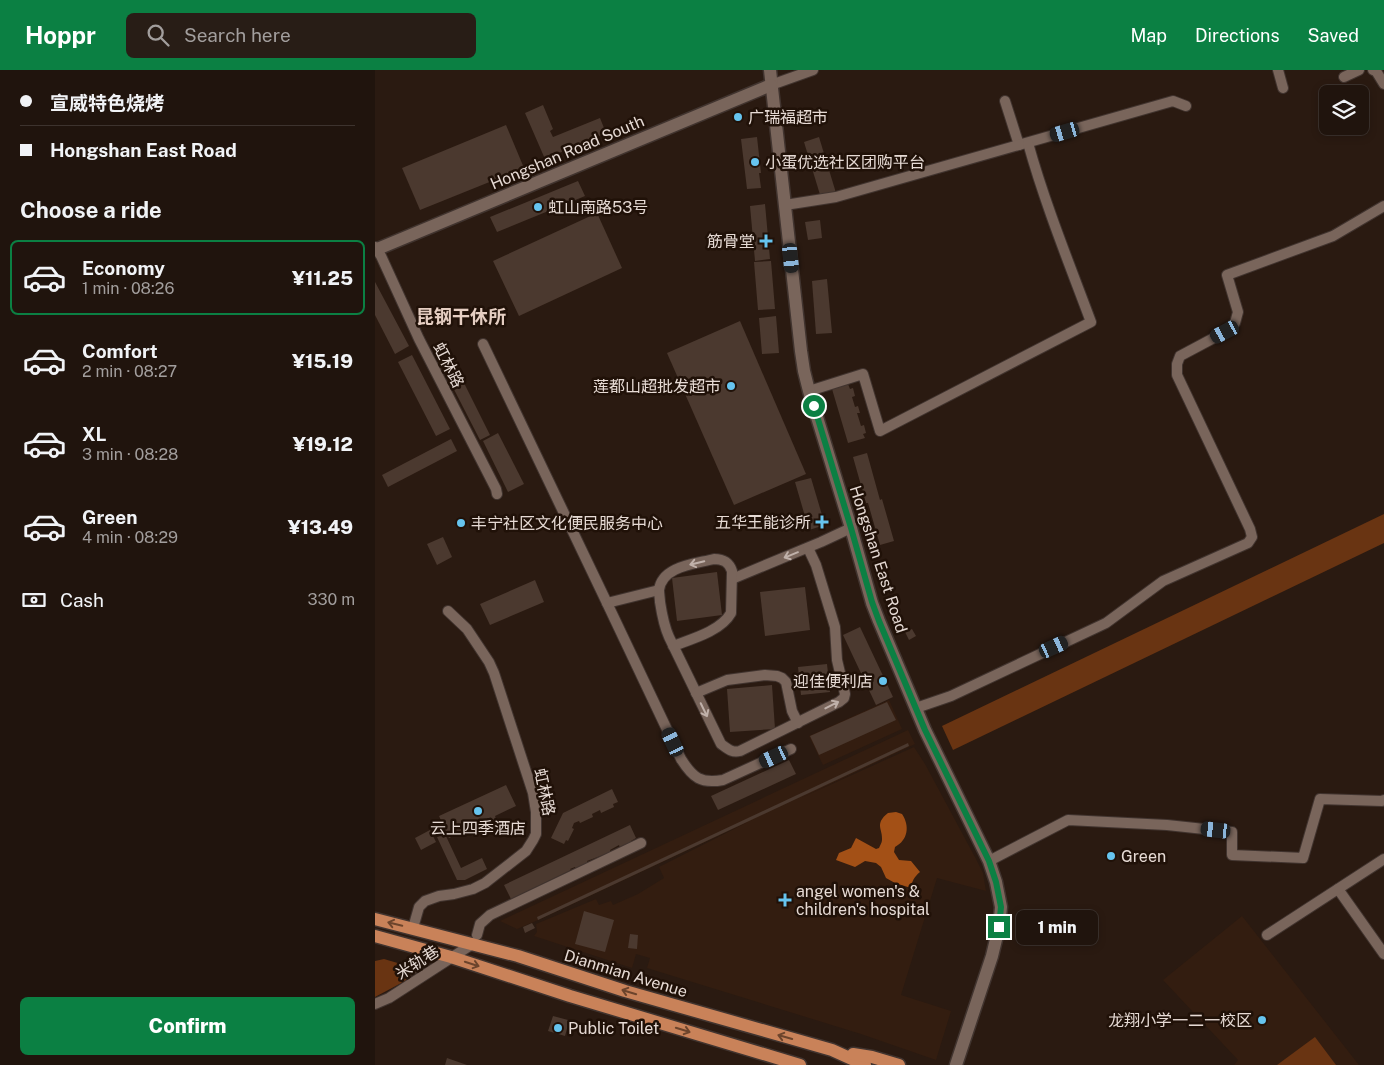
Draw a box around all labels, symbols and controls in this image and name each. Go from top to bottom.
search box [126,13,476,58]
text: Hoppr [25,21,96,49]
icon: search [144,21,172,49]
text: Search here [184,24,291,46]
text: Map [1130,25,1167,46]
text: Directions [1195,25,1280,46]
text: Saved [1308,25,1359,46]
map controls [1319,85,1369,135]
button: layers [1319,85,1369,135]
text: 宣威特色烧烤 [50,92,164,114]
place label: 广瑞福超市 [748,108,828,127]
street label: Hongshan Road South [487,111,647,194]
marker: 广瑞福超市 [732,111,744,123]
car [1048,121,1081,143]
text: Hongshan East Road [50,139,237,161]
place label: 小蛋优选社区团购平台 [765,153,925,172]
marker: 小蛋优选社区团购平台 [749,156,761,168]
text: Choose a ride [20,197,162,223]
place label: 虹山南路53号 [548,198,648,217]
marker: 虹山南路53号 [532,201,544,213]
place label: 筋骨堂 [707,232,755,251]
marker: 筋骨堂 [759,234,773,248]
car [781,242,800,274]
icon: car [22,255,67,300]
text: Economy [82,257,165,279]
text: ¥11.25 [292,267,353,289]
text: 1 min · 08:26 [82,279,174,298]
district label: 昆钢干休所 [416,306,506,327]
car [1208,318,1241,346]
icon: car [22,338,67,383]
text: Comfort [82,340,158,362]
street label: 虹林路 [429,340,468,391]
text: ¥15.19 [292,350,353,372]
text: 2 min · 08:27 [82,362,177,381]
place label: 莲都山超批发超市 [593,377,721,396]
marker: 莲都山超批发超市 [725,380,737,392]
route start [803,395,825,417]
icon: car [22,421,67,466]
text: XL [82,423,107,445]
text: ¥19.12 [293,433,353,455]
text: 3 min · 08:28 [82,445,178,464]
street label: Hongshan East Road [846,483,911,635]
icon: car [22,504,67,549]
text: Green [82,506,137,528]
place label: 五华王能诊所 [715,513,811,532]
place label: 丰宁社区文化便民服务中心 [471,514,663,533]
marker: 五华王能诊所 [815,515,829,529]
text: ¥13.49 [288,516,353,538]
marker: 丰宁社区文化便民服务中心 [455,517,467,529]
text: 4 min · 08:29 [82,528,178,547]
one-way arrow [784,550,799,560]
one-way arrow [690,559,706,568]
icon: cash [20,586,48,614]
text: Cash [60,589,104,611]
text: 330 m [308,590,355,609]
car [1037,634,1070,660]
place label: 迎佳便利店 [793,672,873,691]
marker: 迎佳便利店 [877,675,889,687]
one-way arrow [825,700,840,710]
one-way arrow [700,702,710,717]
car [659,725,686,759]
car [757,744,790,770]
street label: 虹林路 [530,767,559,818]
marker: 云上四季酒店 [472,805,484,817]
place label: 云上四季酒店 [430,819,526,838]
car [1200,821,1231,839]
place label: Green [1121,847,1166,866]
marker: Green [1105,850,1117,862]
place label: angel women's & children's hospital [796,882,930,919]
marker: angel women's & children's hospital [778,893,792,907]
callout: 1 min [1017,910,1099,944]
route end [988,916,1010,938]
one-way arrow [387,918,403,928]
text: 1 min [1037,918,1077,937]
street label: 米轨巷 [392,941,443,983]
street label: Dianmian Avenue [562,946,690,1001]
one-way arrow [464,960,480,969]
one-way arrow [621,987,637,996]
button: Confirm [20,997,355,1055]
place label: 龙翔小学一二一校区 [1108,1011,1252,1030]
marker: 龙翔小学一二一校区 [1256,1014,1268,1026]
place label: Public Toilet [568,1019,659,1038]
marker: Public Toilet [552,1022,564,1034]
one-way arrow [675,1025,691,1035]
one-way arrow [777,1031,793,1041]

